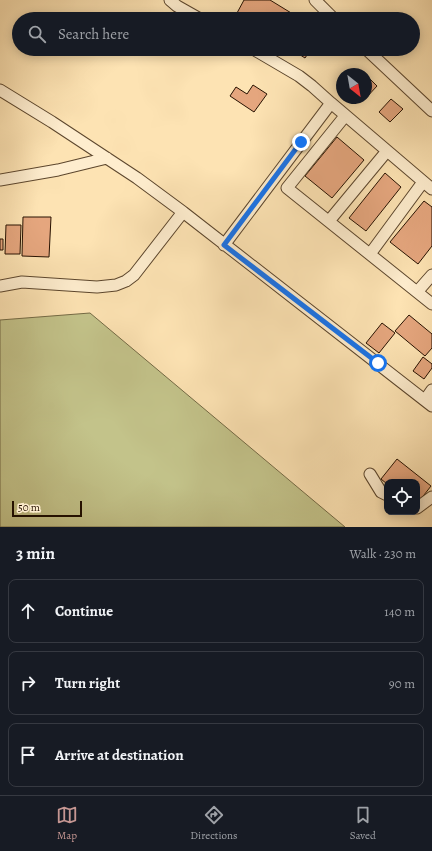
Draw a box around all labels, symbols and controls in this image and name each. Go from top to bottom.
search box [12,12,420,56]
icon: search [26,23,48,45]
text: Search here [58,24,129,44]
north arrow [336,68,372,104]
route end [292,133,310,151]
route start [369,354,387,372]
map controls [384,479,420,515]
button: locate [384,479,420,515]
scale bar [12,499,82,518]
text: 50 m [18,500,40,515]
text: 3 min [16,542,55,565]
text: Walk · 230 m [350,545,416,562]
icon: ahead [17,600,39,622]
text: Continue [55,601,113,621]
text: 140 m [384,603,415,620]
icon: right [17,672,39,694]
text: Turn right [55,673,120,693]
text: 90 m [389,675,415,692]
icon: arrive [17,744,39,766]
text: Arrive at destination [55,745,184,765]
tab: Map [56,804,78,843]
tab: Directions [190,804,238,843]
tab: Saved [350,804,376,843]

